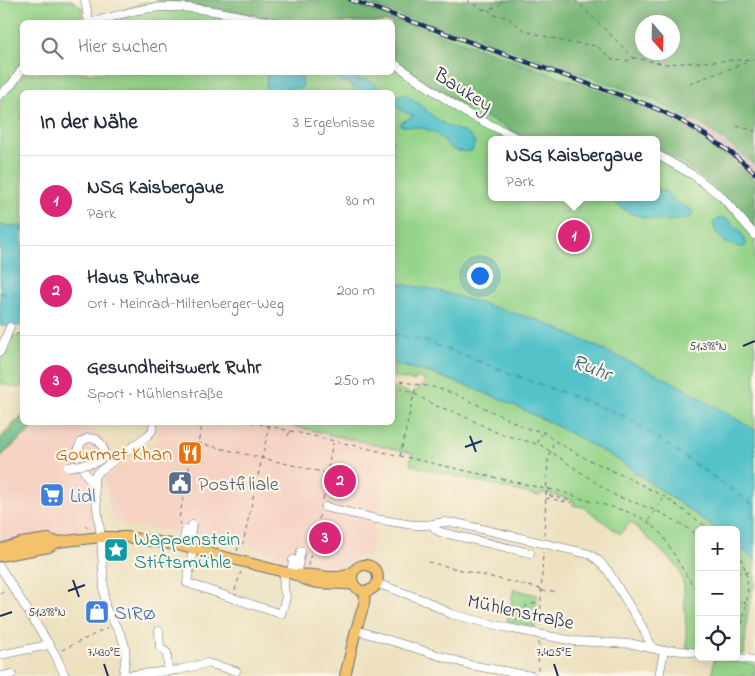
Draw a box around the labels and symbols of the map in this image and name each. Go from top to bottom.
north arrow [635,15,680,60]
street label: Baukey [427,61,498,121]
pin: 1 [558,217,590,255]
your location [467,263,493,289]
text: 51.398°N [689,338,727,356]
water label: Ruhr [567,348,618,391]
restaurant icon: Gourmet Khan [177,440,203,466]
place label: Gourmet Khan [55,441,172,470]
pin: 2 [324,462,356,500]
public building icon: Postfiliale [167,470,193,496]
place label: Postfiliale [198,471,279,500]
supermarket icon: Lidl [39,482,65,508]
place label: Lidl [70,483,96,512]
pin: 3 [309,519,341,557]
place label: Wappenstein Stiftsmühle [134,526,240,578]
place icon: Wappenstein Stiftsmühle [103,537,129,563]
street label: Mühlenstraße [464,588,577,639]
shop icon: SIRØ [84,599,110,625]
place label: SIRØ [114,600,156,629]
text: 51.398°N [28,604,66,622]
text: 7.430°E [88,644,120,662]
text: 7.425°E [536,644,572,662]

